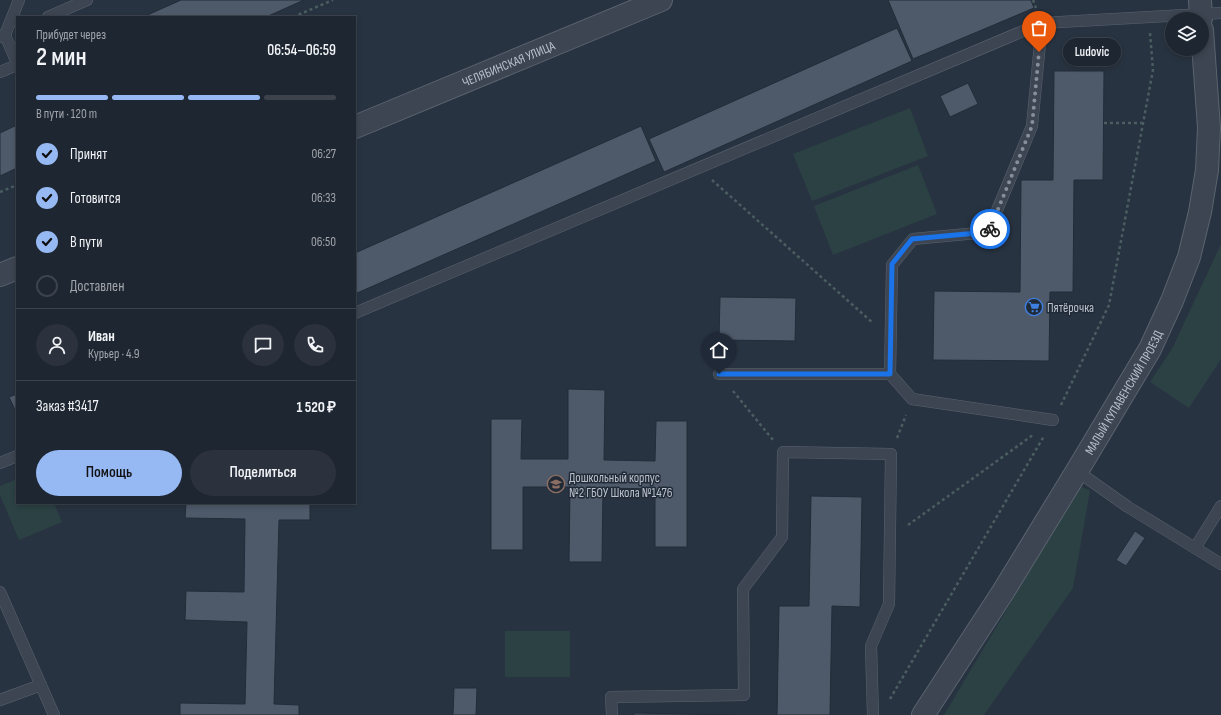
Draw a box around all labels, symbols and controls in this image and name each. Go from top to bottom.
pin [1022,11,1056,52]
map controls [1165,12,1209,56]
button: layers [1165,12,1209,56]
icon: bag [1028,17,1050,39]
text: Прибудет через [36,27,106,43]
street label: ЧЕЛЯБИНСКАЯ УЛИЦА [460,38,558,91]
callout: Ludovic [1063,38,1121,66]
text: 06:54–06:59 [267,41,336,60]
text: 2 мин [36,42,87,73]
text: Ludovic [1075,44,1109,60]
text: В пути · 120 m [36,106,97,122]
icon: check [36,143,58,165]
text: Принят [70,145,107,164]
text: 06:27 [311,146,336,162]
icon: check [36,187,58,209]
text: Готовится [70,189,121,208]
text: 06:33 [311,190,336,206]
courier [970,209,1010,249]
icon: bike [979,218,1001,240]
icon: check [36,231,58,253]
text: В пути [70,233,102,252]
text: 06:50 [311,234,336,250]
text: Доставлен [70,277,124,296]
supermarket icon: Пятёрочка [1024,297,1044,317]
place label: Пятёрочка [1047,300,1094,316]
button: person [36,324,78,366]
button: chat [242,324,284,366]
button: phone [294,324,336,366]
text: Иван [88,327,115,346]
street label: МАЛЫЙ КУПАВЕНСКИЙ ПРОЕЗД [1082,327,1167,458]
pin [702,333,736,374]
icon: home [708,339,730,361]
text: Курьер · 4.9 [88,346,139,362]
text: Заказ #3417 [36,397,98,416]
text: 1 520 ₽ [296,398,336,417]
button: Помощь [36,450,182,496]
button: Поделиться [190,450,336,496]
place label: Дошкольный корпус №2 ГБОУ Школа №1476 [569,470,673,501]
school or university icon: Дошкольный корпус №2 ГБОУ Школа №1476 [546,474,566,494]

